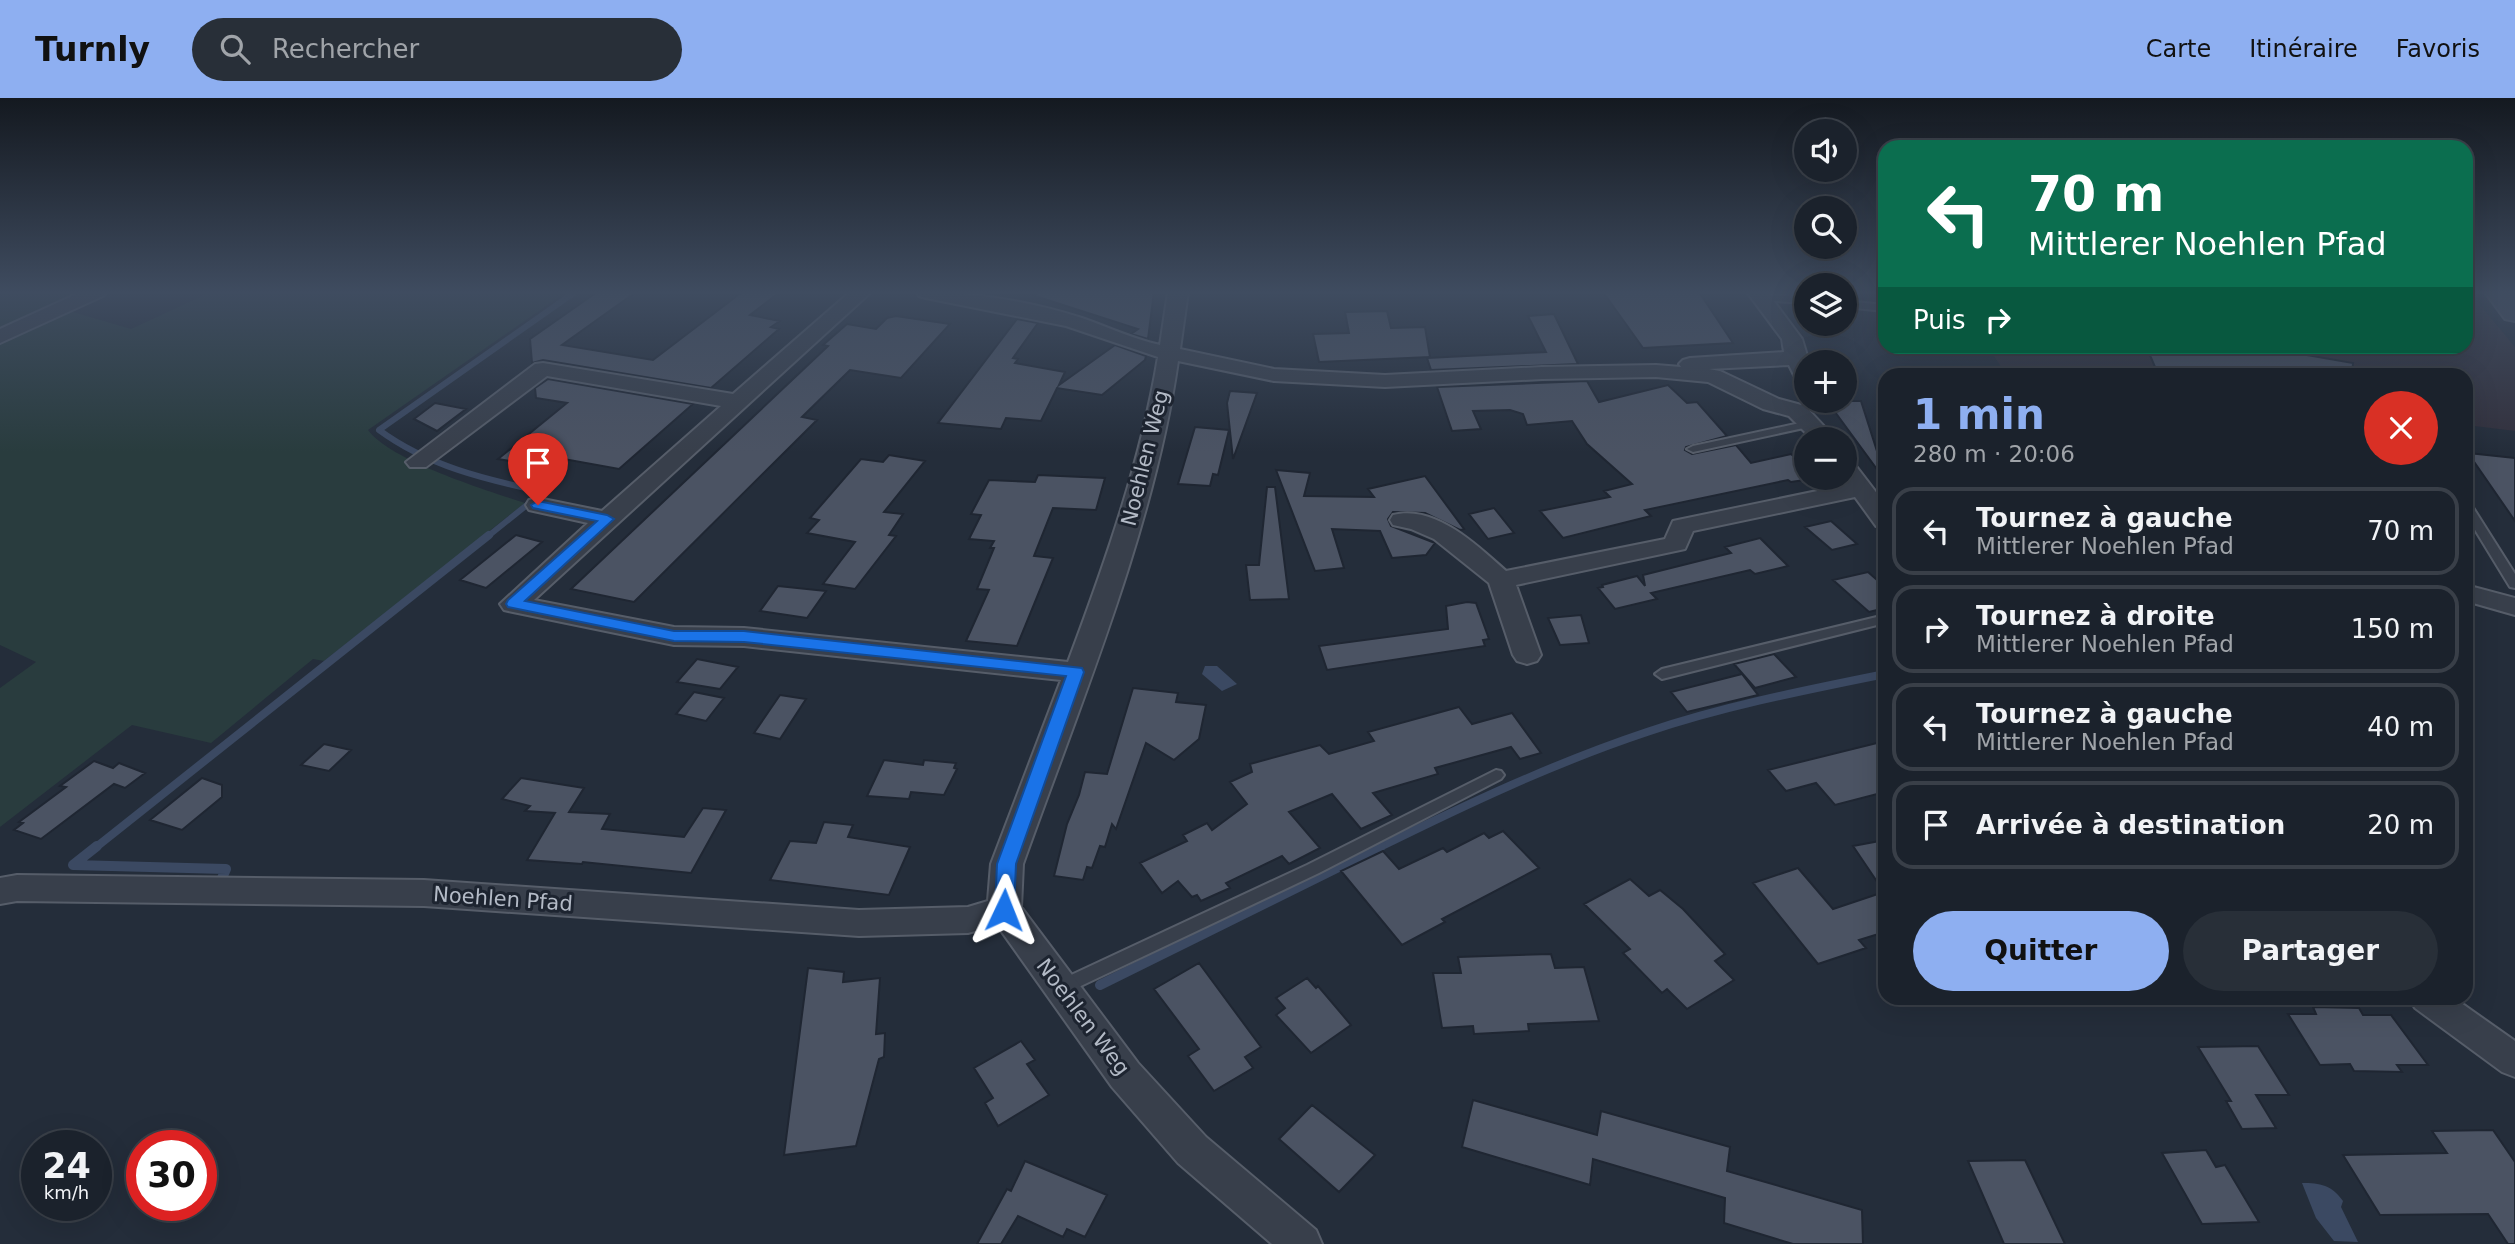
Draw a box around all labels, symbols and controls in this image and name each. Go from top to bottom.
search box [192,18,682,81]
text: Turnly [35,30,150,69]
icon: search [216,30,254,68]
text: Rechercher [272,34,419,64]
text: Carte [2146,35,2211,63]
text: Itinéraire [2249,35,2358,63]
text: Favoris [2396,35,2480,63]
map controls [1794,119,1857,490]
button: sound [1794,119,1857,182]
text: 70 m [2028,166,2164,223]
icon: left [1913,168,2004,259]
button: search [1794,196,1857,259]
text: Mittlerer Noehlen Pfad [2028,225,2387,263]
button: layers [1794,273,1857,336]
icon: right [1979,301,2017,339]
text: Puis [1913,305,1965,335]
button: + [1794,350,1857,413]
street label: Noehlen Weg [1117,388,1173,528]
text: 1 min [1913,390,2045,439]
button: close [2364,391,2438,465]
button: − [1794,427,1857,490]
pin [508,433,568,505]
text: 280 m · 20:06 [1913,441,2075,467]
icon: arrive [519,444,557,482]
text: Tournez à gauche [1976,503,2233,533]
icon: left [1917,512,1955,550]
text: 70 m [2367,516,2434,546]
text: Mittlerer Noehlen Pfad [1976,533,2234,559]
text: Tournez à droite [1976,601,2215,631]
icon: right [1917,610,1955,648]
text: 150 m [2351,614,2434,644]
text: Mittlerer Noehlen Pfad [1976,631,2234,657]
text: Tournez à gauche [1976,699,2233,729]
icon: left [1917,708,1955,746]
text: 40 m [2367,712,2434,742]
text: Mittlerer Noehlen Pfad [1976,729,2234,755]
icon: arrive [1917,806,1955,844]
text: Arrivée à destination [1976,810,2285,840]
text: 20 m [2367,810,2434,840]
position arrow [967,873,1041,947]
street label: Noehlen Pfad [432,882,574,916]
button: Quitter [1913,911,2169,991]
button: Partager [2183,911,2438,991]
street label: Noehlen Weg [1031,954,1135,1080]
speed limit sign: 30 [126,1130,217,1221]
text: 24 [42,1146,91,1186]
text: km/h [44,1182,89,1203]

